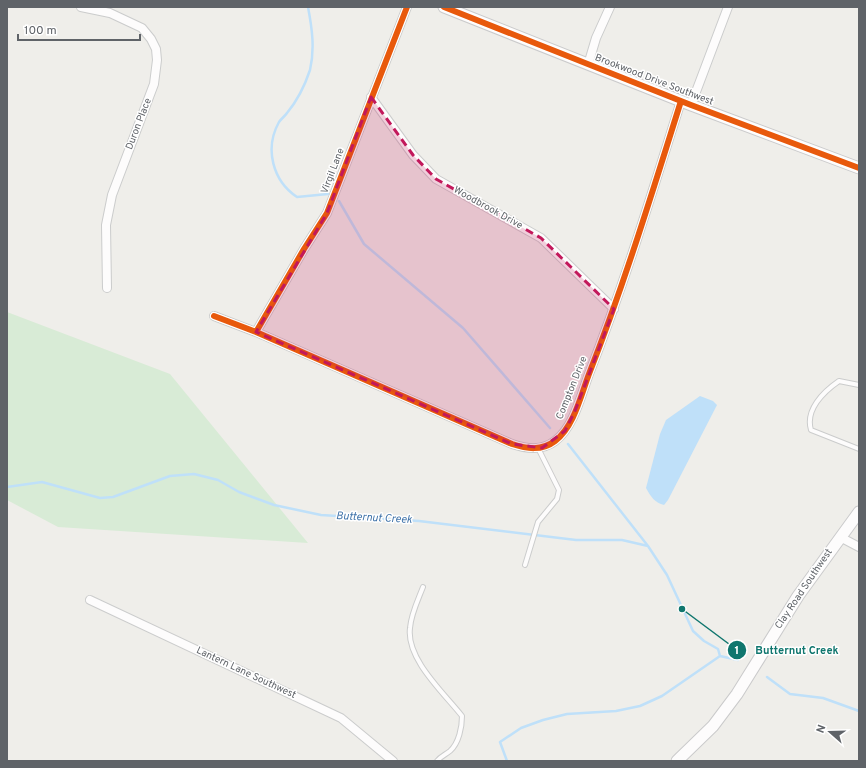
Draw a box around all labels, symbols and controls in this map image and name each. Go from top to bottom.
scale bar [18,16,140,42]
text: 100 m [24,23,57,39]
street label: Brookwood Drive Southwest [593,51,715,109]
street label: Duron Place [123,96,155,152]
street label: Virgil Lane [318,146,348,196]
street label: Woodbrook Drive [451,184,525,232]
street label: Compton Drive [553,354,591,422]
water label: Butternut Creek [336,509,413,527]
street label: Clay Road Southwest [772,546,836,632]
callout: Butternut Creek [727,638,847,661]
text: 1 [735,643,739,659]
street label: Lantern Lane Southwest [194,644,298,702]
text: Butternut Creek [755,644,839,658]
north arrow [810,712,850,752]
text: N [814,723,829,735]

